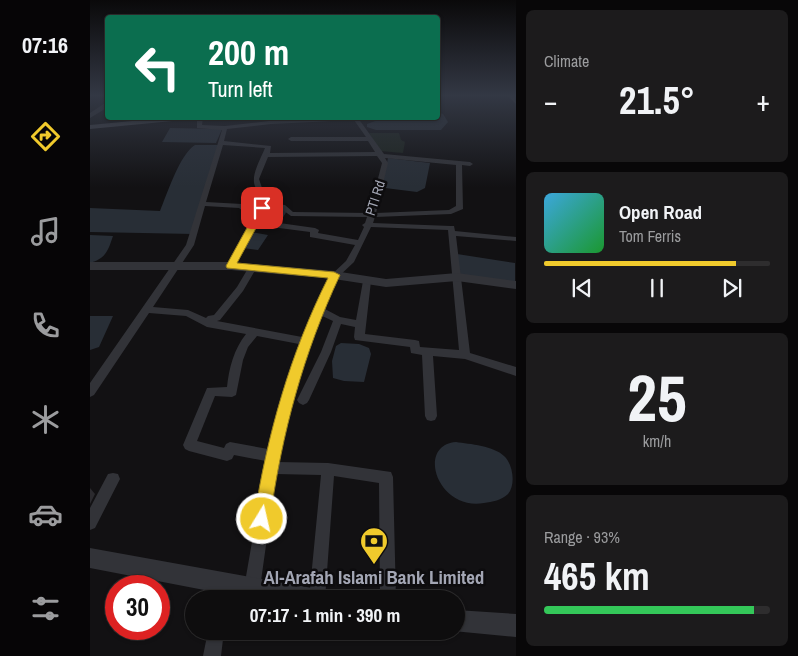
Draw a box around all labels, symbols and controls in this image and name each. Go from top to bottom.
text: 200 m [208,29,289,76]
text: 07:16 [22,30,68,60]
icon: left [125,35,190,100]
text: Climate [544,50,589,72]
text: Turn left [208,74,273,104]
text: 21.5° [619,75,695,126]
text: − [544,82,557,120]
text: + [757,82,770,120]
icon: directions [28,119,63,154]
street label: PTI Rd [361,178,389,218]
pin [241,187,283,229]
icon: arrive [248,194,276,222]
text: Open Road [619,199,702,225]
icon: music [28,214,63,249]
text: Tom Ferris [619,225,681,247]
icon: previous [568,274,596,302]
icon: pause [643,274,671,302]
icon: next [718,274,746,302]
icon: phone [28,308,63,343]
text: 25 [627,354,687,441]
icon: climate [28,402,63,437]
text: km/h [643,430,671,452]
position arrow [235,492,287,544]
icon: car [28,497,63,532]
bank icon: Al-Arafah Islami Bank Limited [359,526,389,565]
text: Range · 93% [544,526,620,548]
text: 465 km [544,551,650,602]
place label: Al-Arafah Islami Bank Limited [264,564,484,590]
speed limit sign: 30 [105,575,170,640]
icon: filters [28,591,63,626]
text: 07:17 · 1 min · 390 m [250,602,400,628]

